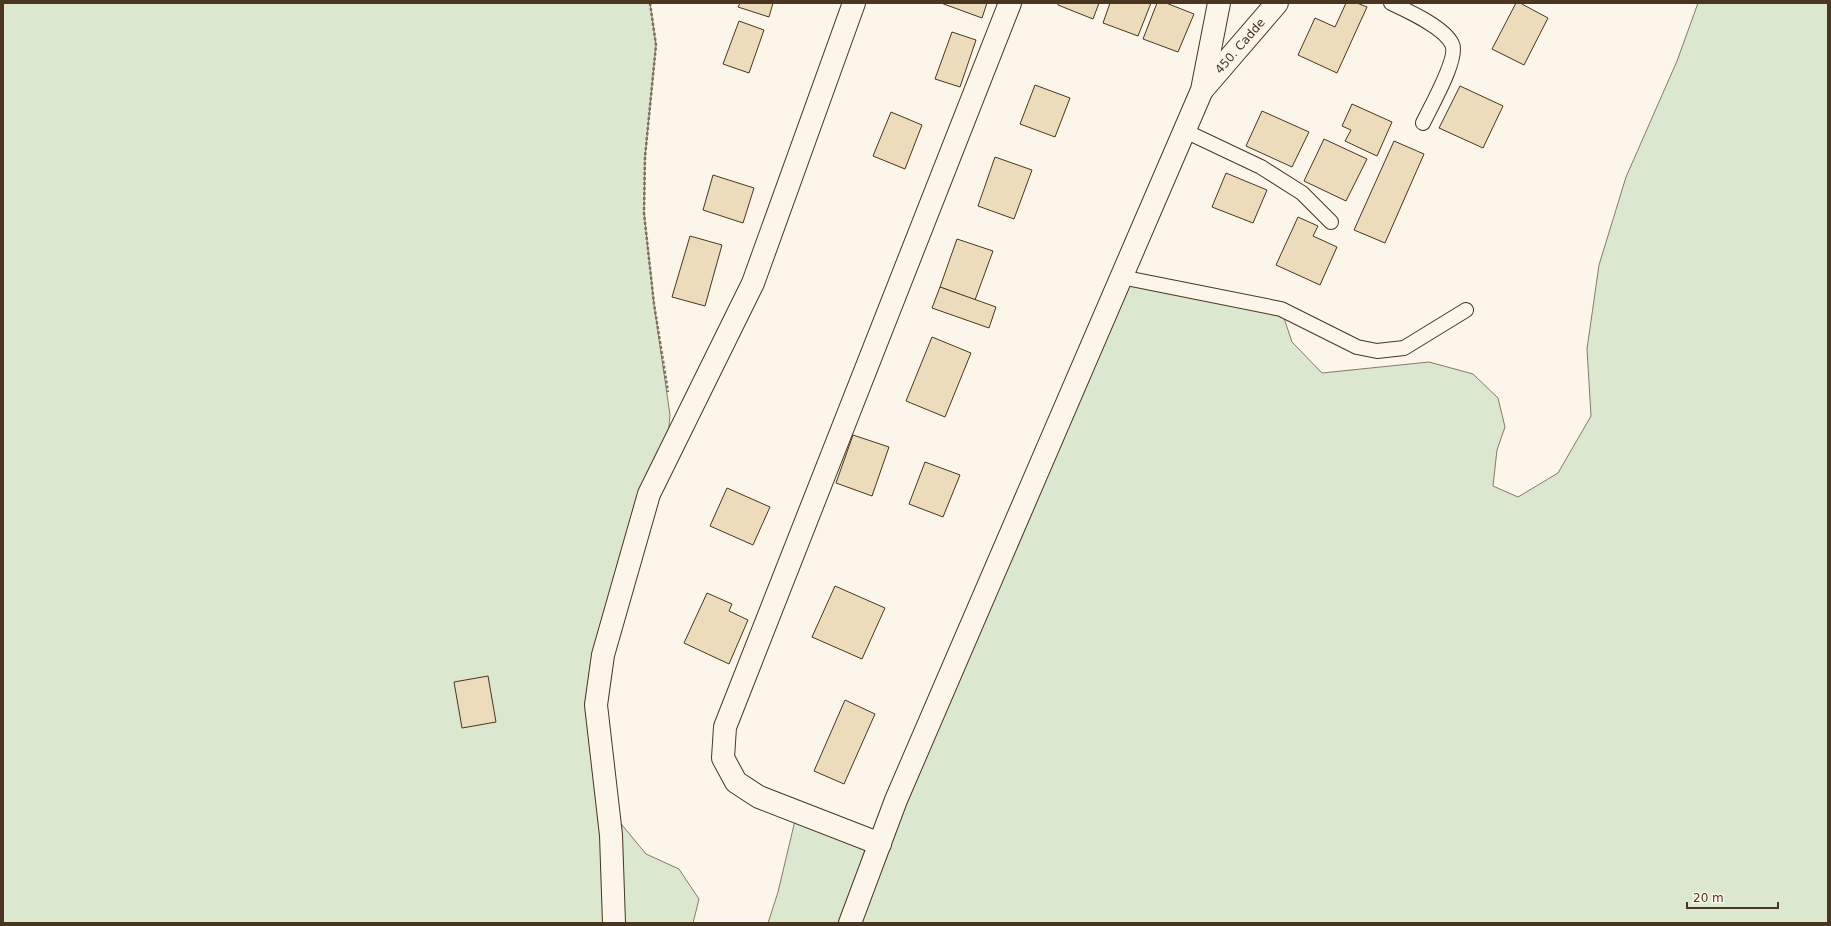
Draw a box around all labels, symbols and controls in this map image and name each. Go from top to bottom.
street label: 450. Cadde [1212,15,1268,77]
scale bar [1687,884,1778,910]
text: 20 m [1693,891,1724,905]

